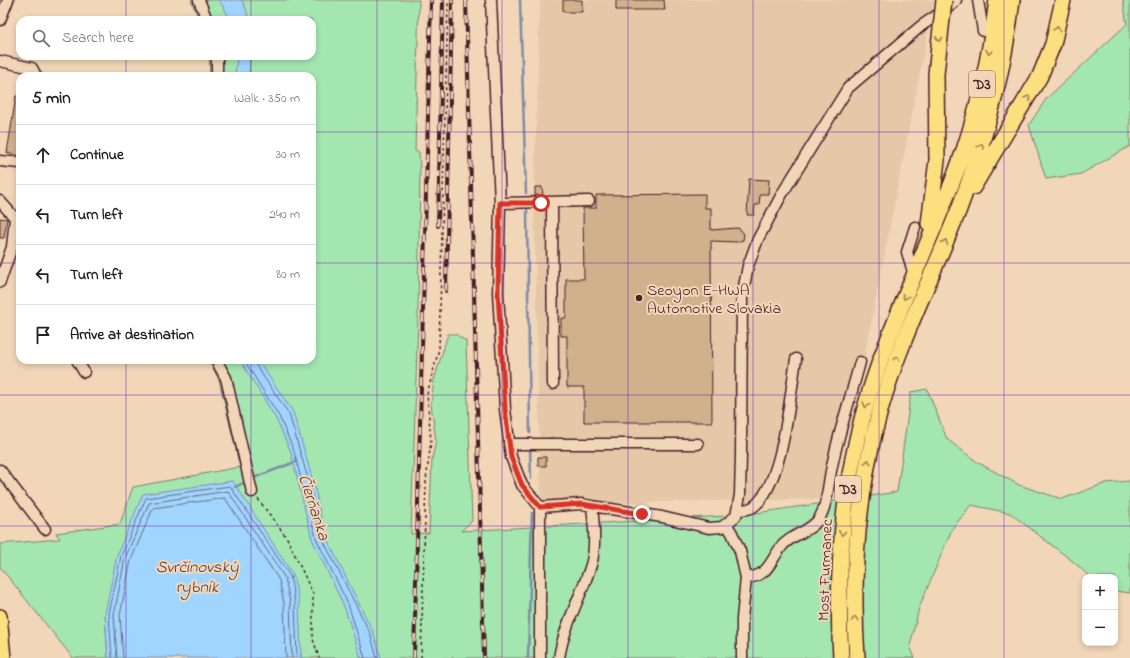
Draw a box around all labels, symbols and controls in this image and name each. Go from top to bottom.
search box [16,16,316,60]
one-way arrow [1053,26,1061,32]
icon: search [30,27,52,49]
text: Search here [62,27,134,49]
one-way arrow [934,36,943,42]
one-way arrow [985,49,994,56]
road number: D3 [969,71,995,97]
text: 5 min [32,86,71,111]
text: Walk · 350 m [234,89,300,108]
one-way arrow [1024,95,1031,102]
one-way arrow [976,143,985,150]
icon: ahead [32,144,54,166]
text: Continue [70,144,124,166]
text: 30 m [276,145,300,164]
route start [532,194,550,212]
icon: left [32,204,54,226]
text: Turn left [70,204,123,226]
text: 240 m [269,205,300,224]
one-way arrow [940,239,948,246]
icon: left [32,264,54,286]
text: Turn left [70,264,123,286]
text: 80 m [276,265,300,284]
place label: Seoyon E-HWA Automotive Slovakia [647,279,781,321]
marker: Seoyon E-HWA Automotive Slovakia [634,293,644,303]
one-way arrow [902,294,910,301]
icon: arrive [32,324,54,346]
text: Arrive at destination [70,324,194,346]
one-way arrow [893,356,901,363]
one-way arrow [862,402,871,409]
one-way arrow [864,459,872,465]
water label: Čierňanka [291,471,336,544]
road number: D3 [835,476,861,502]
route end [633,505,651,523]
street label: Most Furmanec [812,518,840,622]
one-way arrow [838,530,847,536]
water label: Svrčinovský rybník [156,555,239,601]
map controls [1082,574,1118,646]
button: + [1082,574,1118,610]
button: − [1082,610,1118,646]
one-way arrow [851,616,859,622]

